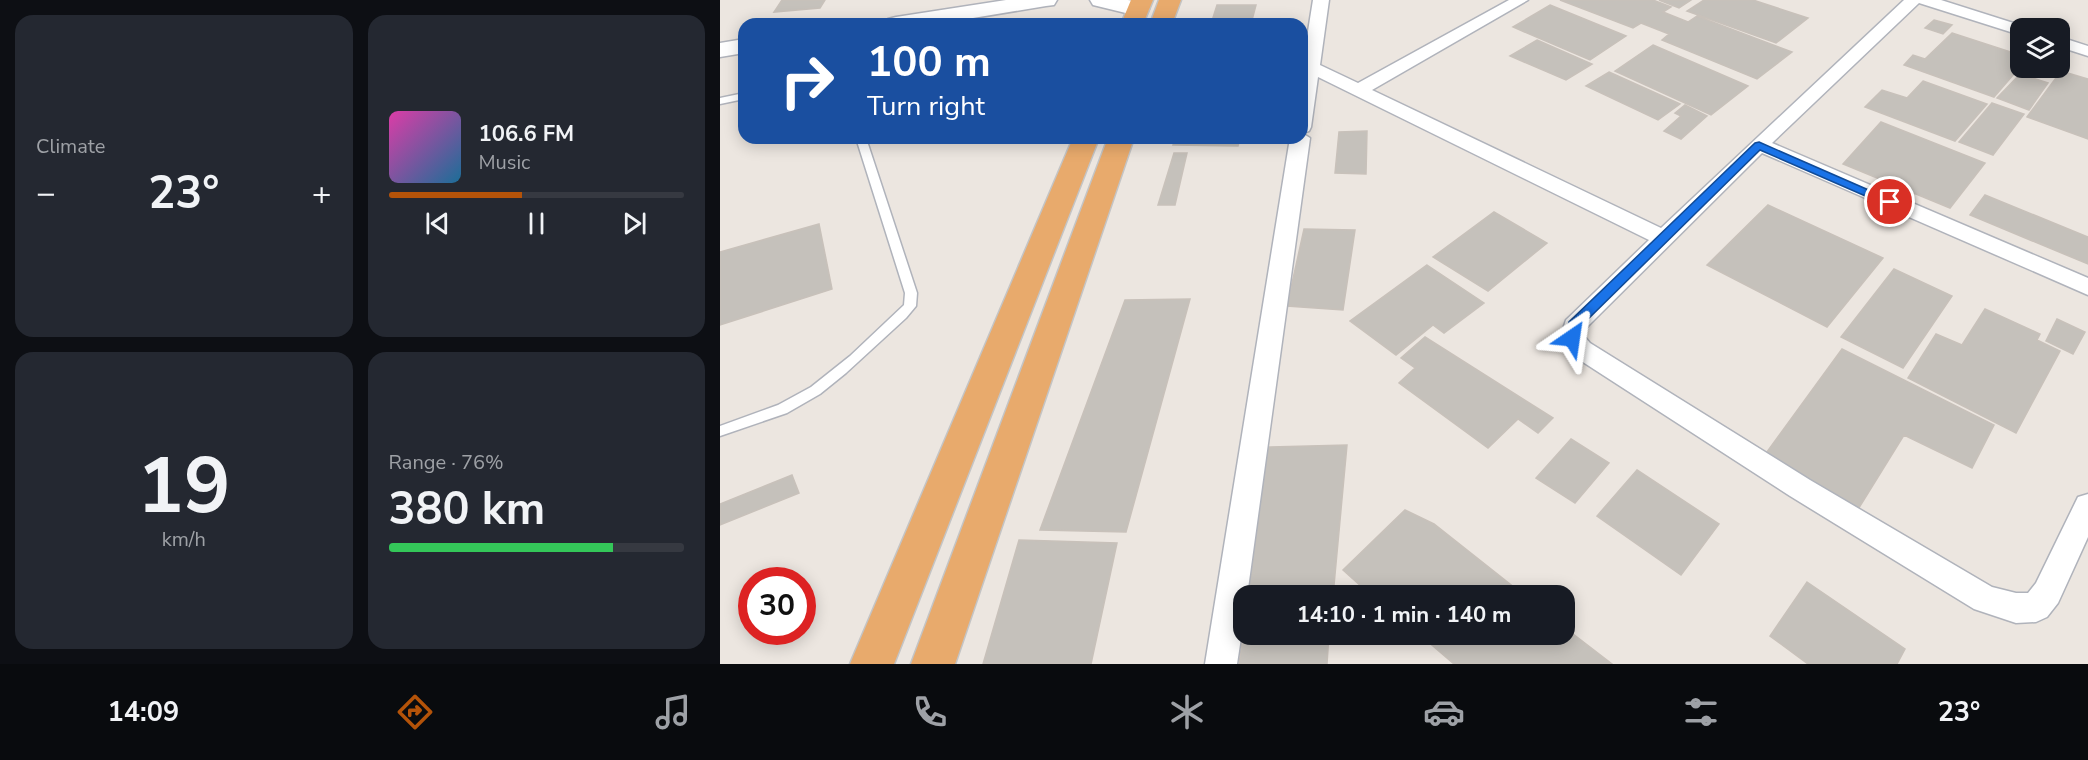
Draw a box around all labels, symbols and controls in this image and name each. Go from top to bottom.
map controls [2010,18,2070,78]
button: layers [2010,18,2070,78]
text: 100 m [867,34,991,91]
icon: right [768,42,846,120]
text: Turn right [867,88,985,125]
text: 106.6 FM [479,119,574,149]
text: Climate [36,133,105,160]
text: Music [479,149,530,176]
text: 23° [148,163,219,224]
text: − [36,171,56,216]
text: + [312,171,332,216]
pin [1864,176,1915,227]
icon: arrive [1873,185,1906,218]
icon: previous [421,207,454,240]
icon: pause [520,207,553,240]
icon: next [618,207,651,240]
position arrow [1540,306,1604,370]
text: 19 [137,433,231,540]
text: Range · 76% [389,449,504,476]
text: 380 km [389,479,545,540]
text: km/h [162,526,206,553]
speed limit sign: 30 [738,567,816,645]
text: 14:10 · 1 min · 140 m [1297,600,1511,630]
icon: directions [394,691,436,733]
icon: music [652,691,694,733]
icon: phone [909,691,951,733]
icon: climate [1166,691,1208,733]
icon: car [1423,691,1465,733]
icon: filters [1680,691,1722,733]
text: 14:09 [108,694,179,731]
text: 23° [1938,694,1980,731]

